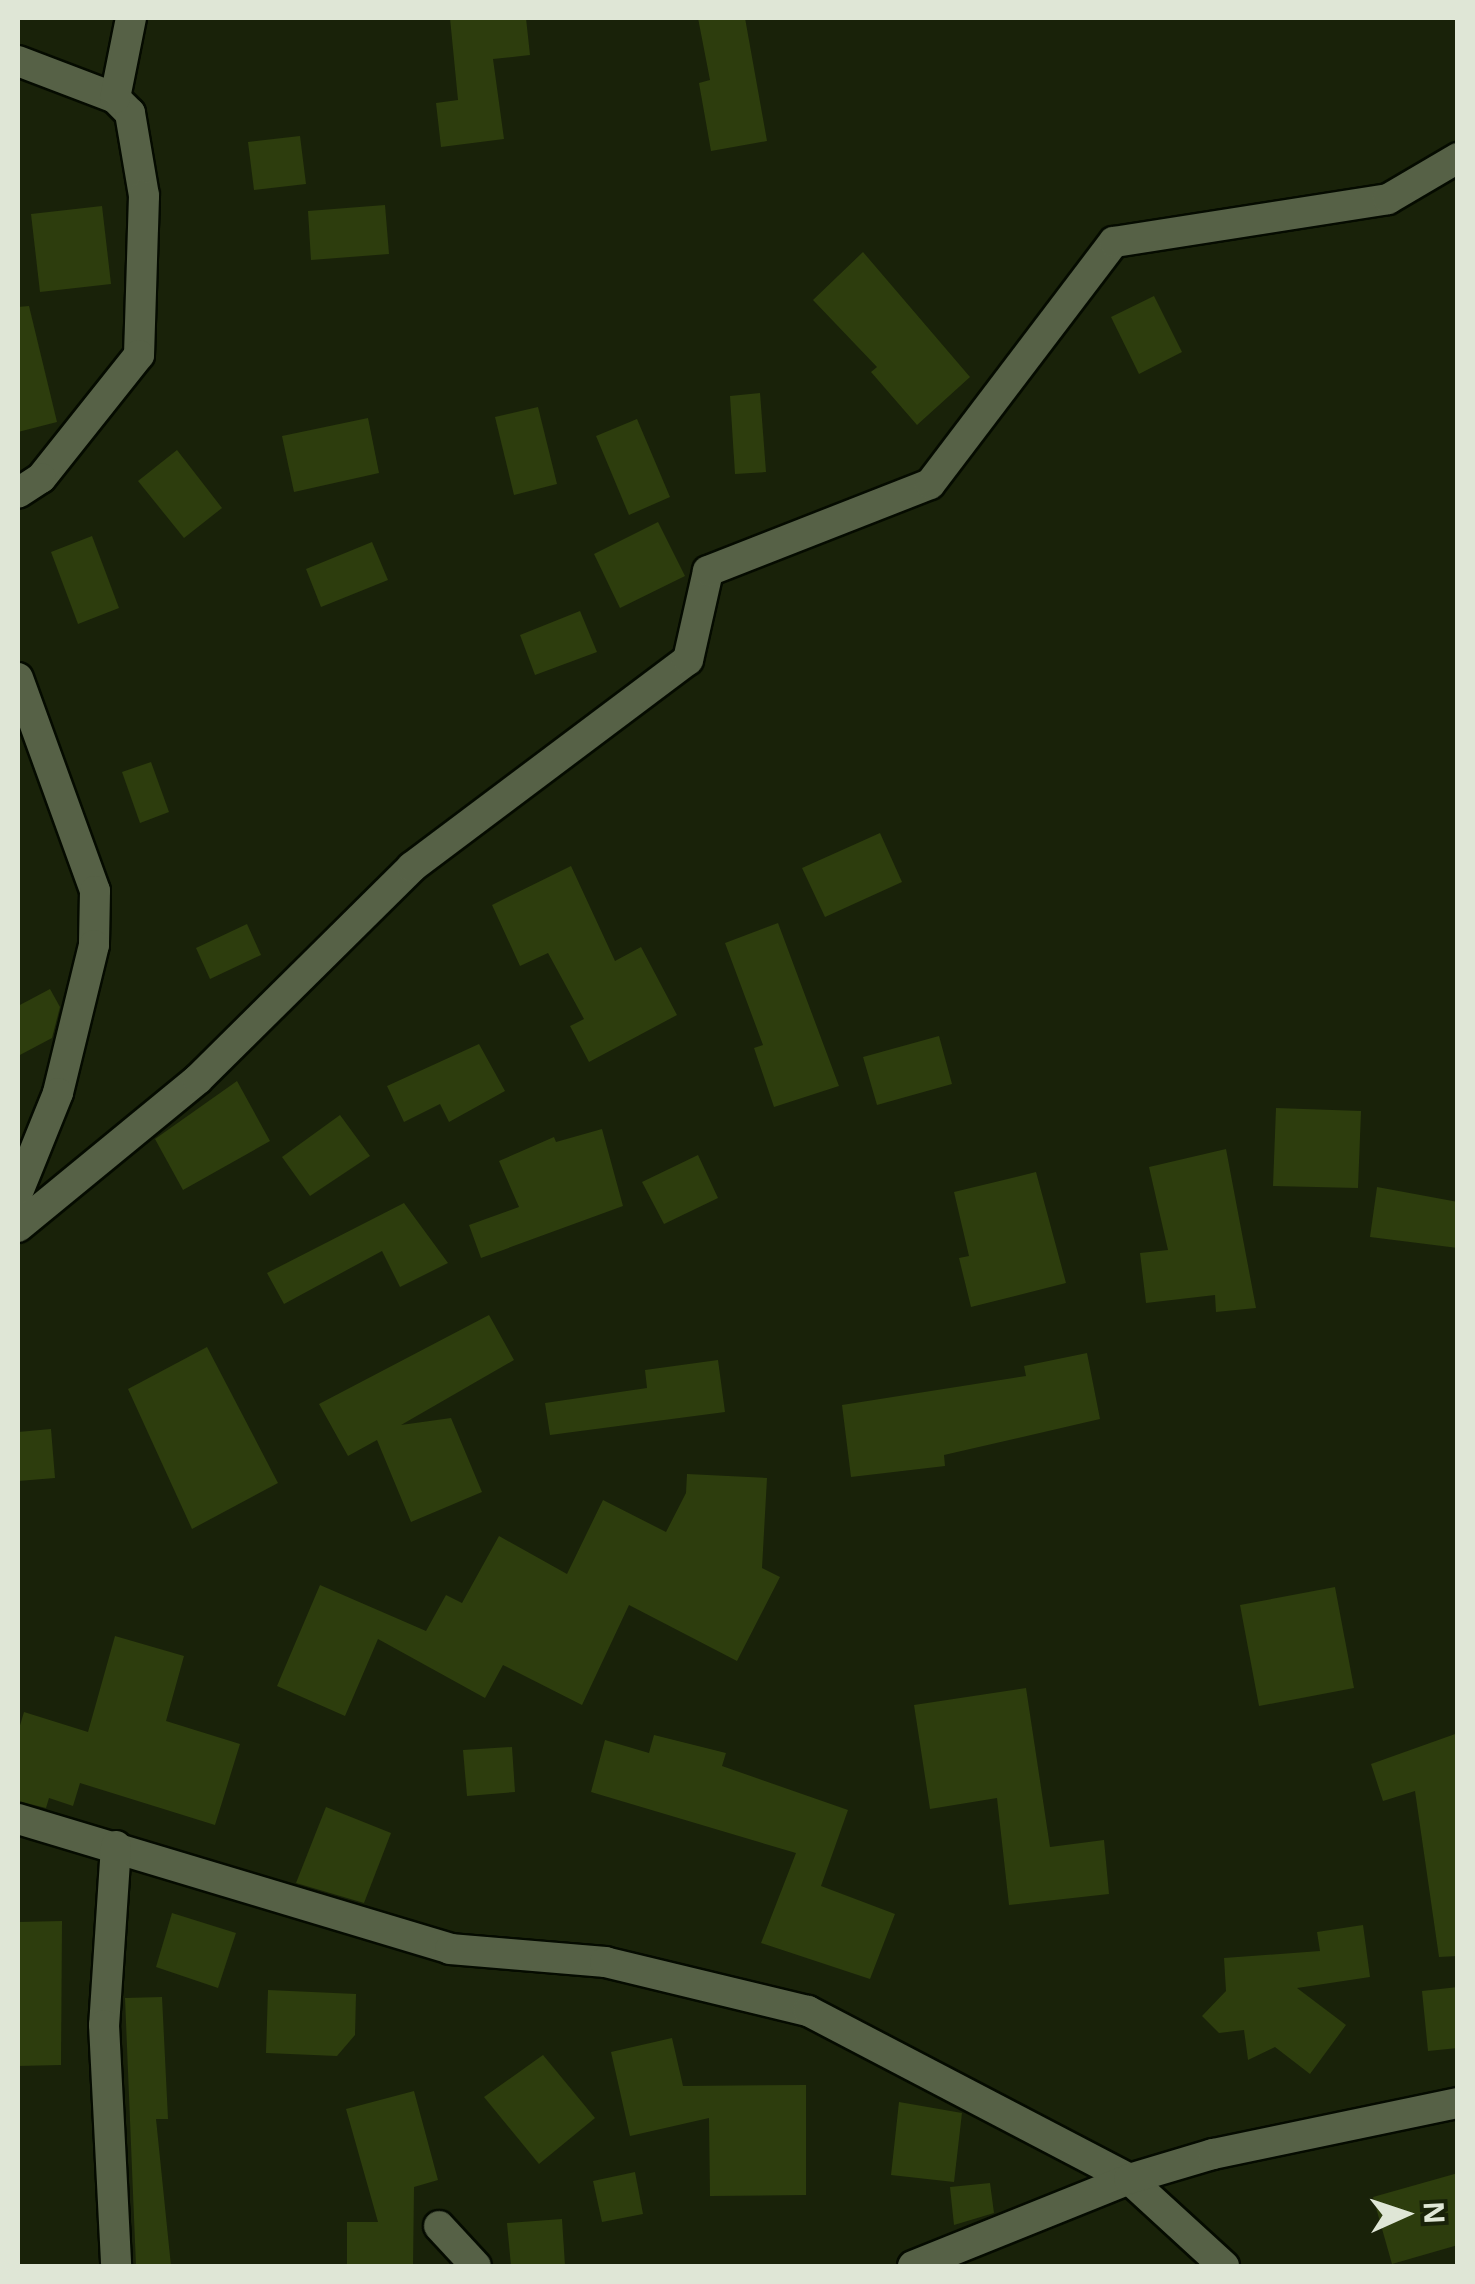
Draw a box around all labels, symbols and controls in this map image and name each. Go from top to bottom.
north arrow [1355,2164,1455,2264]
text: N [1415,2200,1455,2225]

